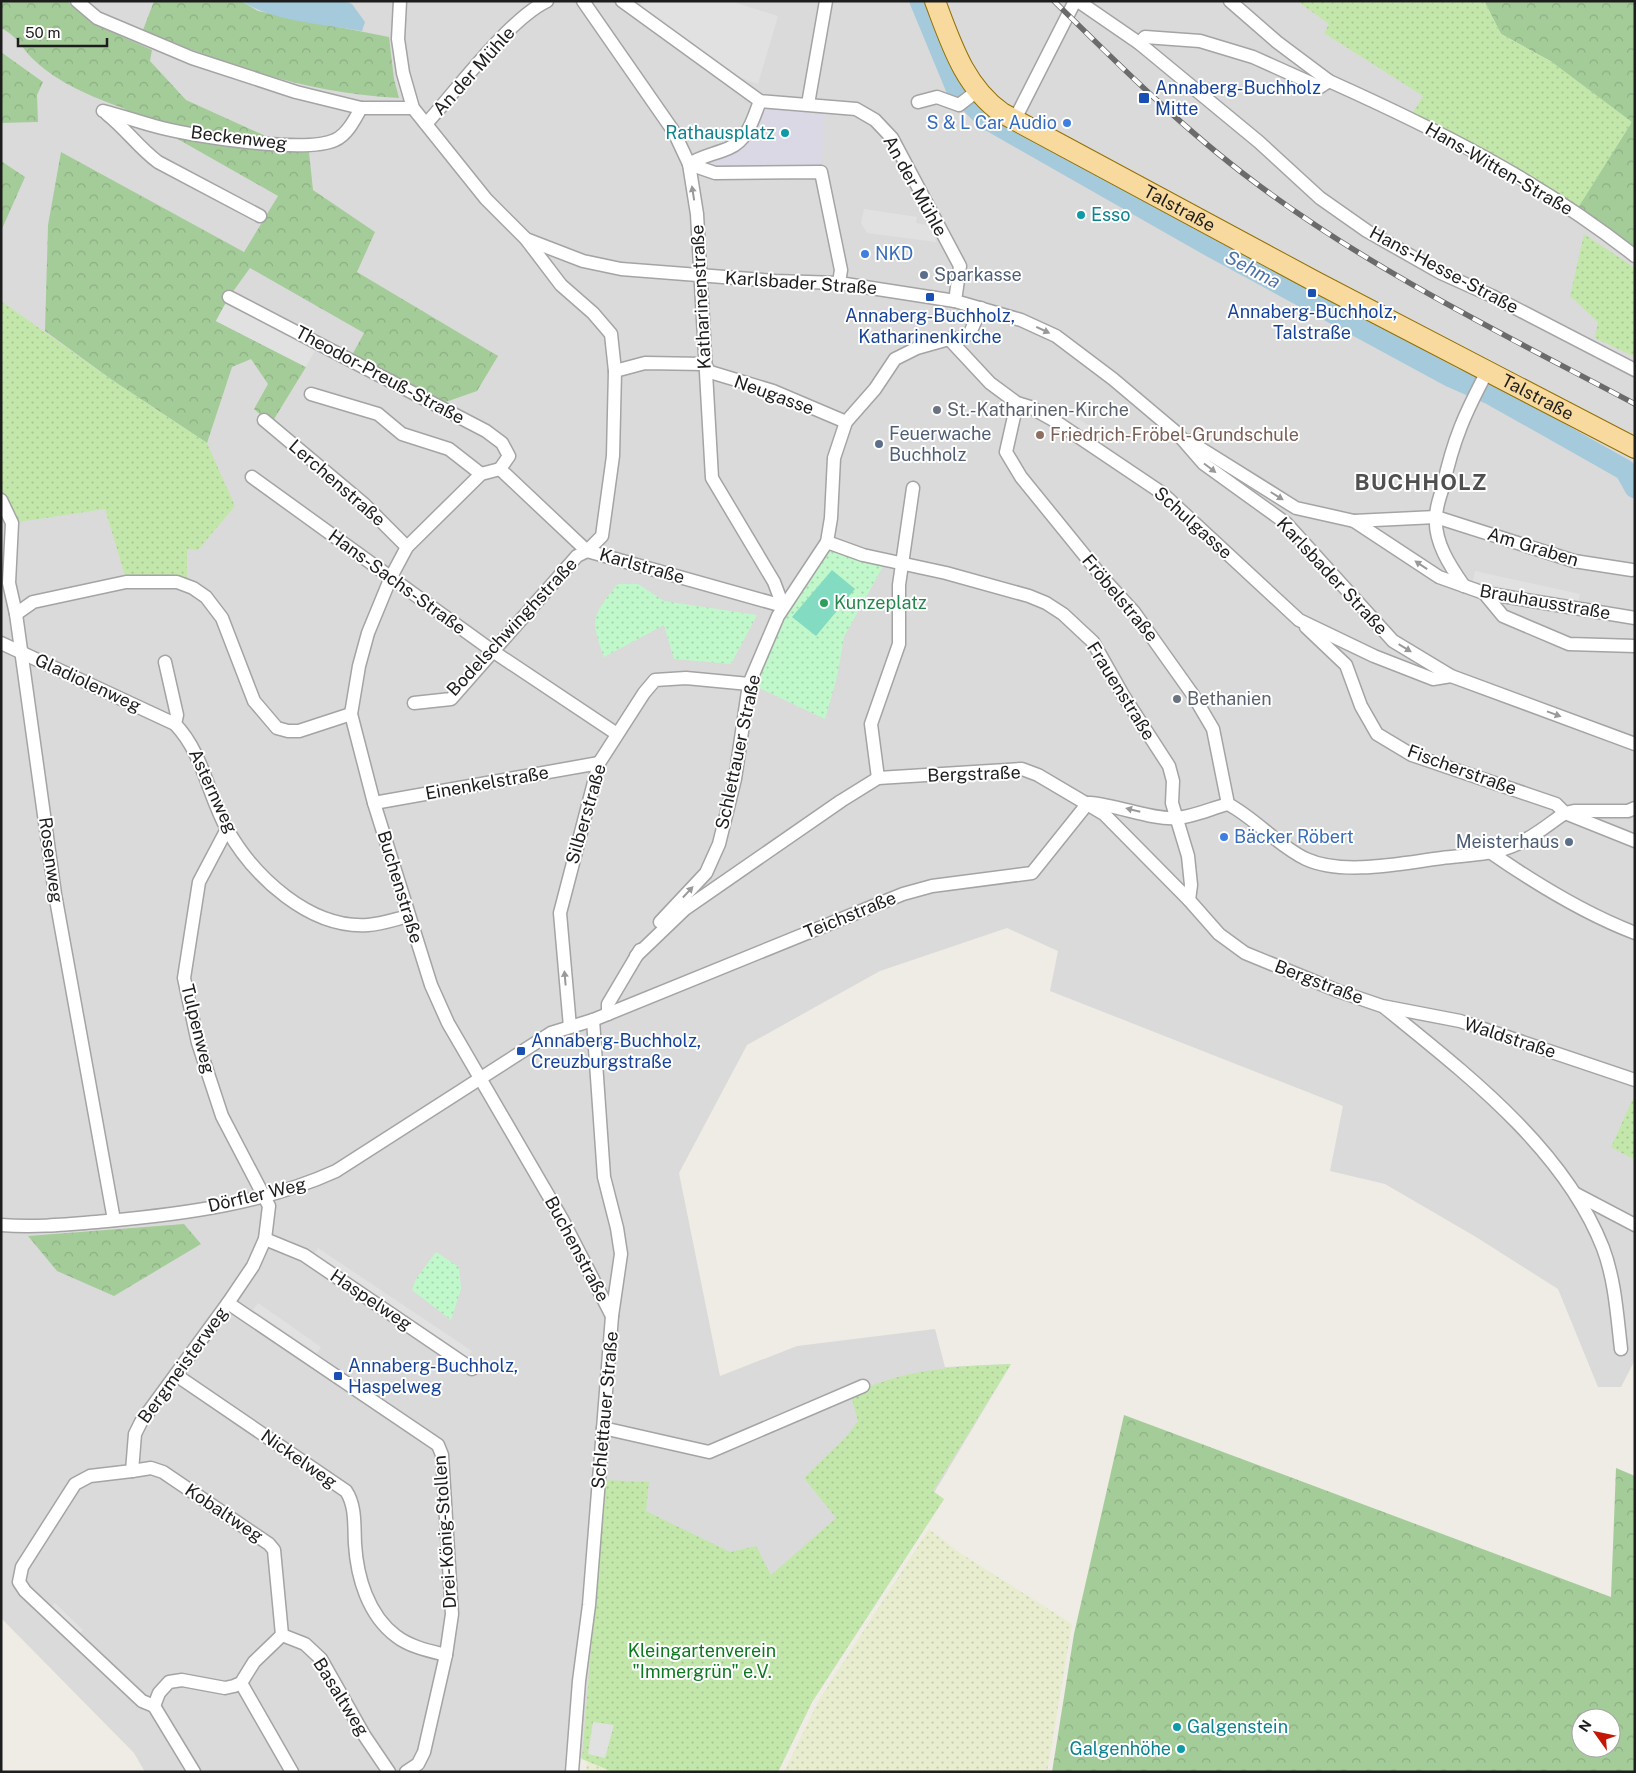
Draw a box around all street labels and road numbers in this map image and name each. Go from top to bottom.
street label: An der Mühle [428,22,519,119]
street label: Hans-Witten-Straße [1422,118,1577,219]
street label: Beckenweg [190,121,289,154]
street label: An der Mühle [879,132,952,240]
street label: Talstraße [1140,180,1219,236]
street label: Hans-Hesse-Straße [1366,221,1522,318]
street label: Katharinenstraße [686,224,715,370]
street label: Karlsbader Straße [724,267,878,298]
street label: Theodor-Preuß-Straße [292,321,468,428]
street label: Talstraße [1498,369,1577,424]
street label: Neugasse [731,370,817,419]
street label: Lerchenstraße [285,435,390,530]
street label: Schulgasse [1150,482,1237,563]
street label: Karlsbader Straße [1273,513,1392,639]
street label: Am Graben [1485,523,1581,570]
street label: Hans-Sachs-Straße [325,525,470,638]
street label: Karlstraße [597,543,687,588]
street label: Fröbelstraße [1078,550,1163,646]
street label: Bodelschwinghstraße [442,553,581,700]
street label: Brauhausstraße [1478,580,1612,623]
street label: Frauenstraße [1083,638,1160,744]
street label: Gladiolenweg [32,649,145,716]
street label: Schlettauer Straße [711,672,764,831]
street label: Fischerstraße [1405,740,1520,799]
street label: Asternweg [185,745,242,836]
street label: Einenkelstraße [424,761,550,804]
street label: Silberstraße [561,761,610,866]
street label: Bergstraße [927,761,1021,786]
street label: Rosenweg [35,816,68,904]
street label: Buchenstraße [373,828,428,946]
street label: Teichstraße [801,887,899,943]
street label: Bergstraße [1272,955,1367,1008]
street label: Tulpenweg [177,982,220,1076]
street label: Waldstraße [1462,1013,1559,1062]
street label: Dörfler Weg [206,1173,308,1216]
street label: Buchenstraße [541,1192,614,1305]
street label: Haspelweg [326,1265,416,1335]
street label: Bergmeisterweg [133,1302,232,1427]
street label: Schlettauer Straße [587,1330,622,1490]
street label: Nickelweg [257,1425,341,1492]
street label: Drei-König-Stollen [429,1455,460,1610]
street label: Kobaltweg [181,1479,267,1546]
street label: Basaltweg [309,1654,374,1740]

